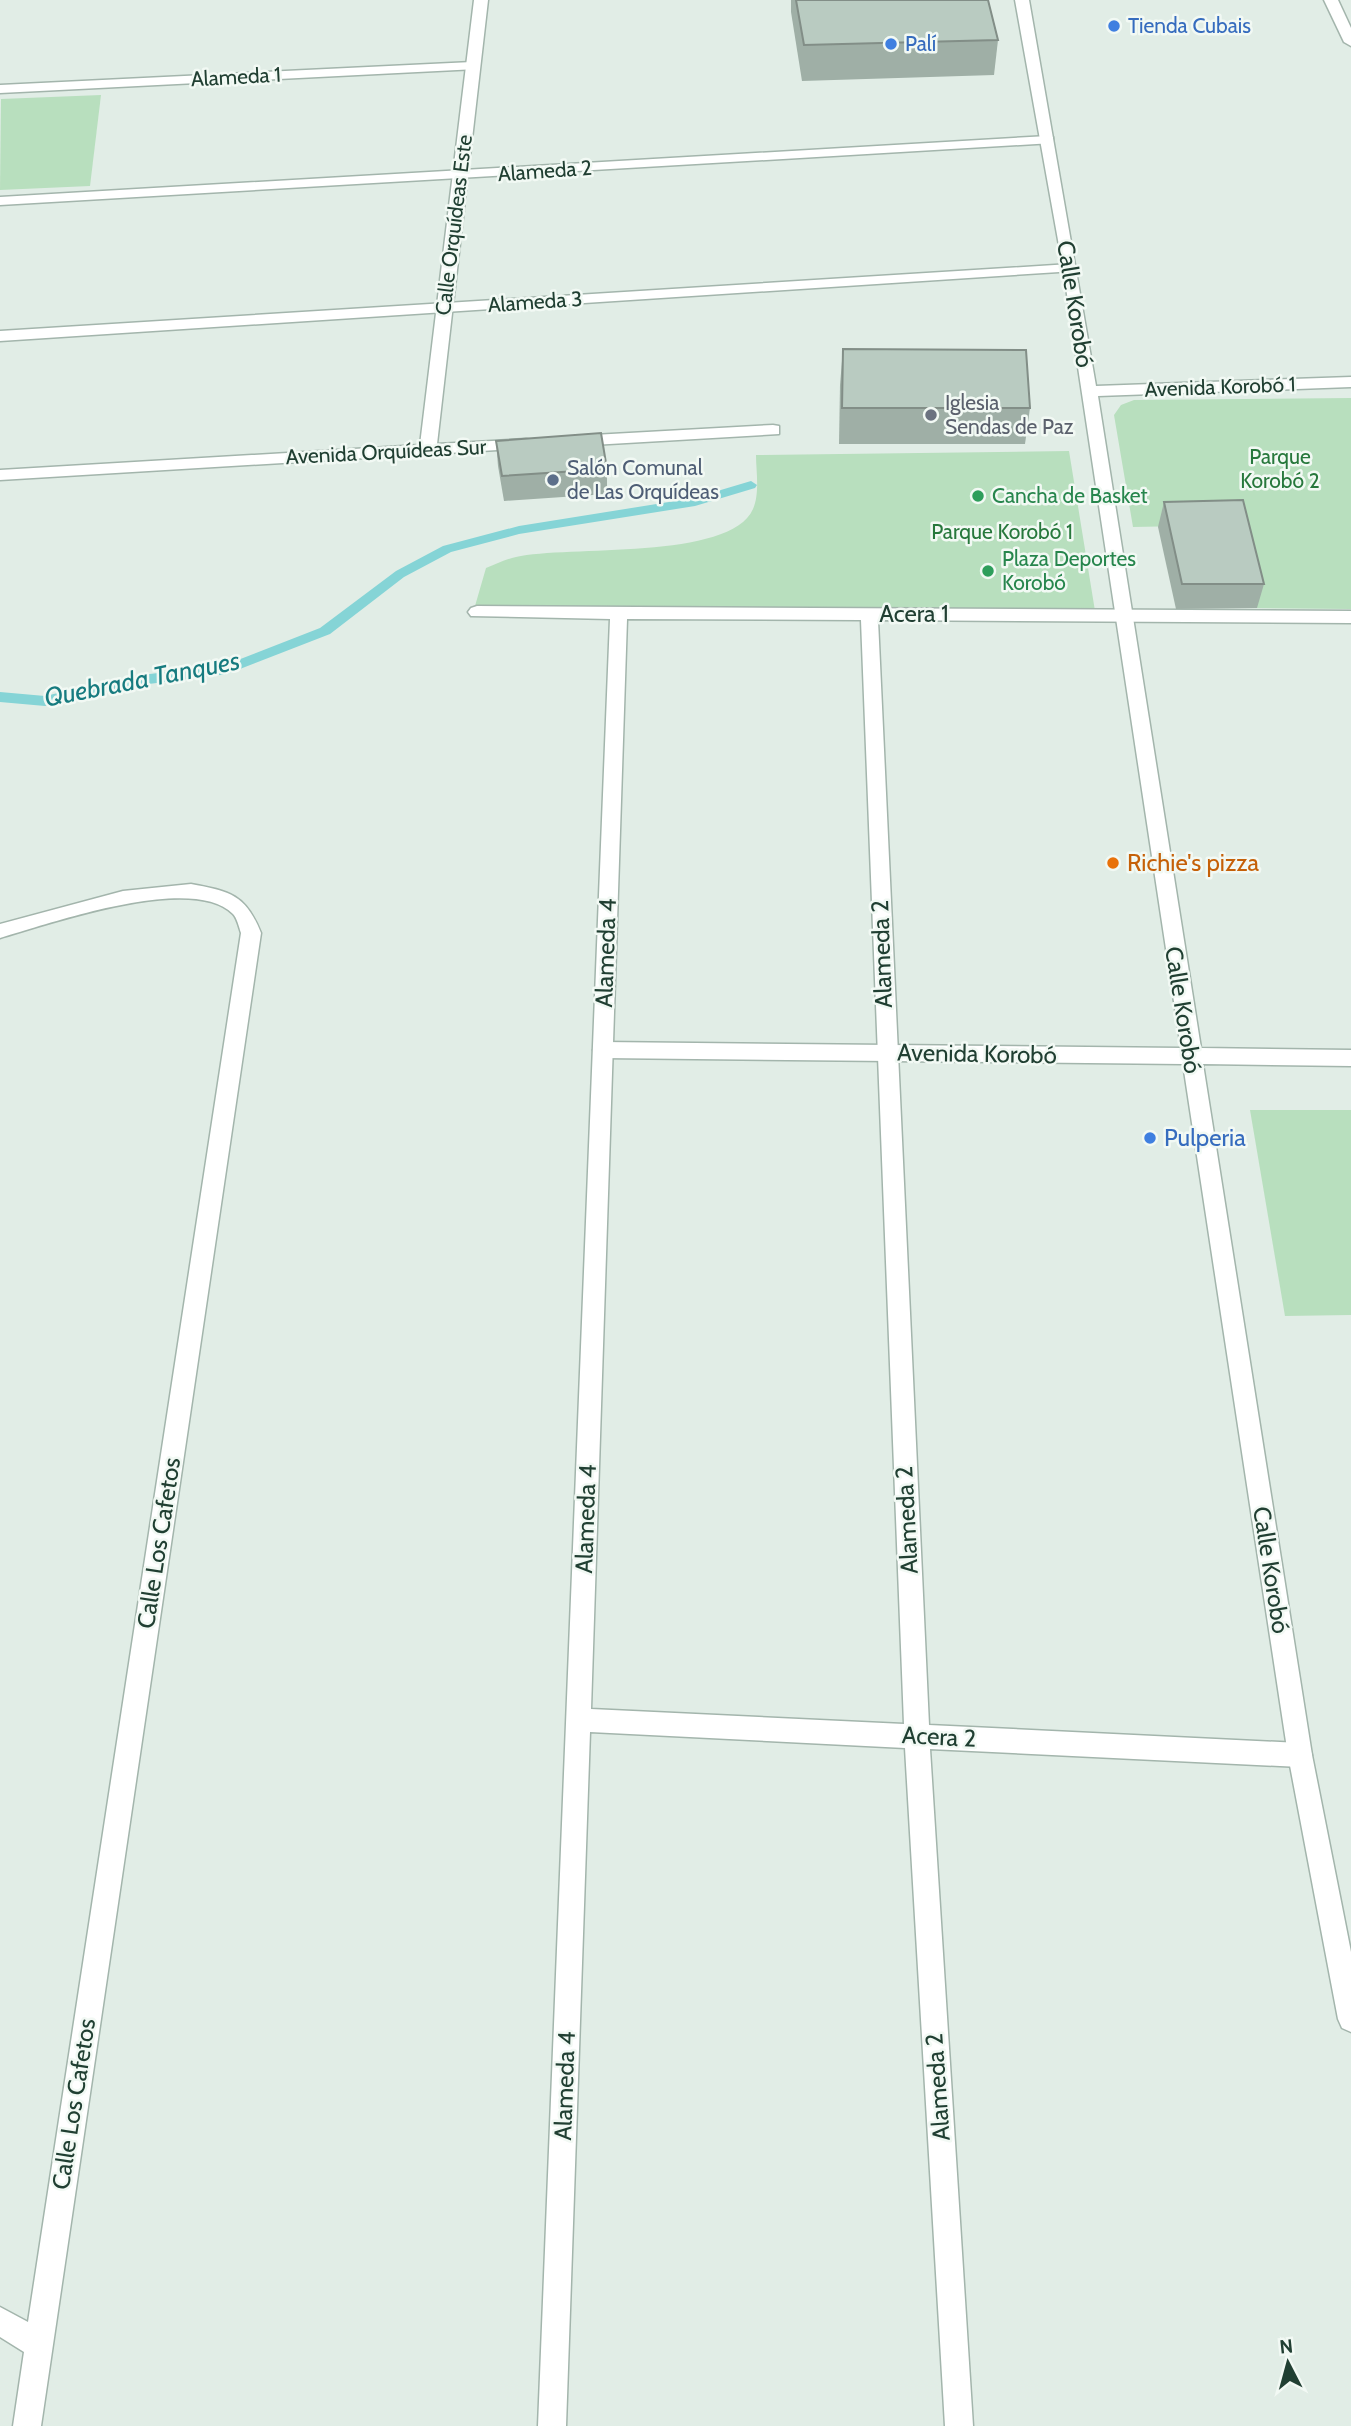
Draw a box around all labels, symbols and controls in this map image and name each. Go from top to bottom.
place label: Tienda Cubais [1128,13,1251,38]
marker: Tienda Cubais [1106,18,1122,34]
place label: Palí [905,31,937,56]
marker: Palí [883,36,899,52]
street label: Alameda 1 [190,62,282,91]
street label: Calle Orquídeas Este [430,133,477,317]
street label: Alameda 2 [497,155,593,186]
street label: Calle Korobó [1051,238,1100,369]
street label: Alameda 3 [487,286,583,317]
street label: Avenida Korobó 1 [1144,371,1296,402]
place label: Iglesia Sendas de Paz [945,390,1074,439]
marker: Iglesia Sendas de Paz [923,407,939,423]
street label: Avenida Orquídeas Sur [285,434,487,469]
park label: Parque Korobó 2 [1240,444,1320,493]
place label: Salón Comunal de Las Orquídeas [567,455,719,504]
marker: Salón Comunal de Las Orquídeas [545,472,561,488]
place label: Cancha de Basket [992,483,1148,508]
marker: Cancha de Basket [970,488,986,504]
park label: Parque Korobó 1 [931,519,1073,544]
place label: Plaza Deportes Korobó [1002,546,1136,595]
marker: Plaza Deportes Korobó [980,563,996,579]
street label: Acera 1 [879,599,949,628]
water label: Quebrada Tanques [41,644,243,714]
place label: Richie's pizza [1127,848,1260,877]
marker: Richie's pizza [1105,855,1121,871]
street label: Alameda 4 [589,898,622,1008]
street label: Alameda 2 [865,900,898,1008]
street label: Calle Korobó [1159,944,1208,1075]
street label: Avenida Korobó [897,1038,1057,1069]
place label: Pulperia [1164,1123,1246,1152]
marker: Pulperia [1142,1130,1158,1146]
street label: Calle Los Cafetos [131,1455,186,1631]
street label: Alameda 4 [569,1464,602,1574]
street label: Alameda 2 [889,1465,924,1575]
street label: Calle Korobó [1247,1504,1296,1635]
street label: Acera 2 [901,1720,977,1753]
street label: Calle Los Cafetos [46,2016,101,2192]
street label: Alameda 4 [548,2031,581,2141]
street label: Alameda 2 [919,2032,956,2142]
north arrow [1253,2328,1323,2398]
text: N [1278,2334,1294,2359]

